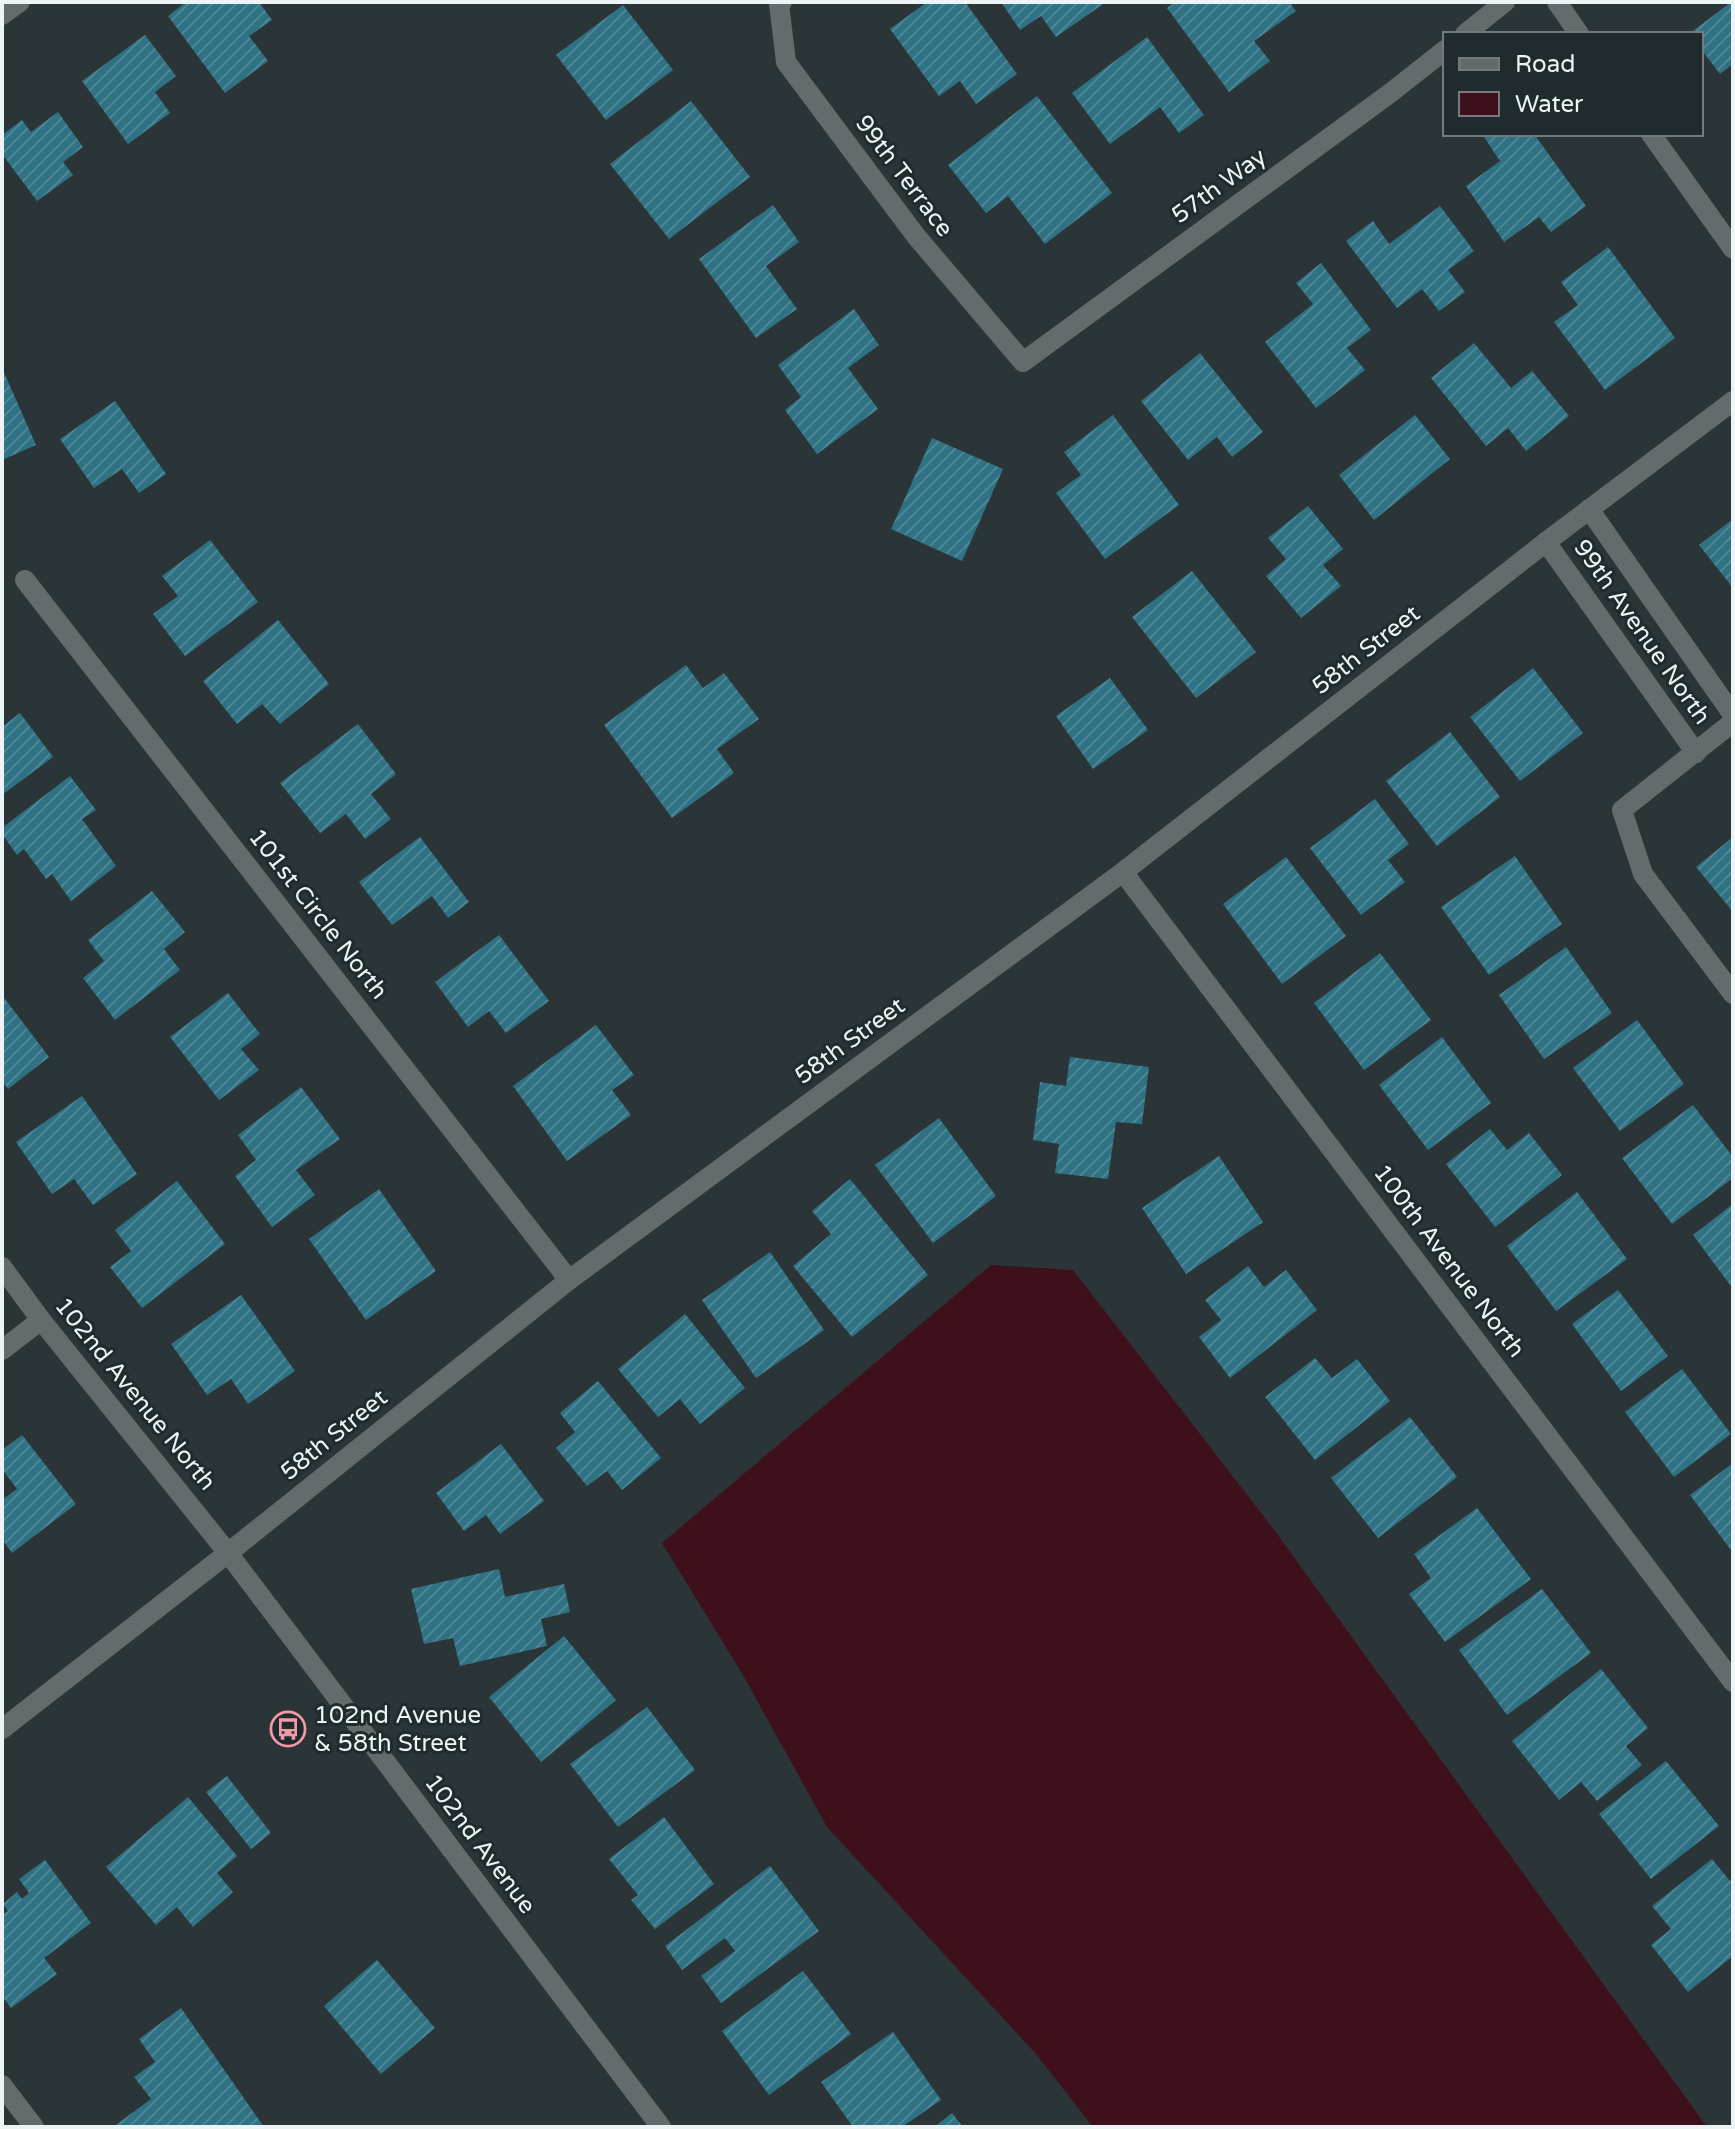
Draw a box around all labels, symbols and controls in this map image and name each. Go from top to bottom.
legend [1443,32,1703,136]
text: Road [1515,50,1575,79]
text: Water [1515,90,1584,119]
street label: 99th Terrace [849,109,959,243]
street label: 57th Way [1166,142,1272,230]
street label: 99th Avenue North [1567,534,1717,730]
street label: 58th Street [1306,599,1426,701]
street label: 101st Circle North [242,823,394,1005]
street label: 58th Street [789,991,911,1091]
street label: 100th Avenue North [1367,1159,1531,1363]
street label: 102nd Avenue North [48,1292,222,1496]
street label: 58th Street [275,1383,393,1487]
place label: 102nd Avenue & 58th Street [314,1701,481,1758]
bus stop icon: 102nd Avenue & 58th Street [269,1710,307,1748]
street label: 102nd Avenue [418,1769,542,1919]

